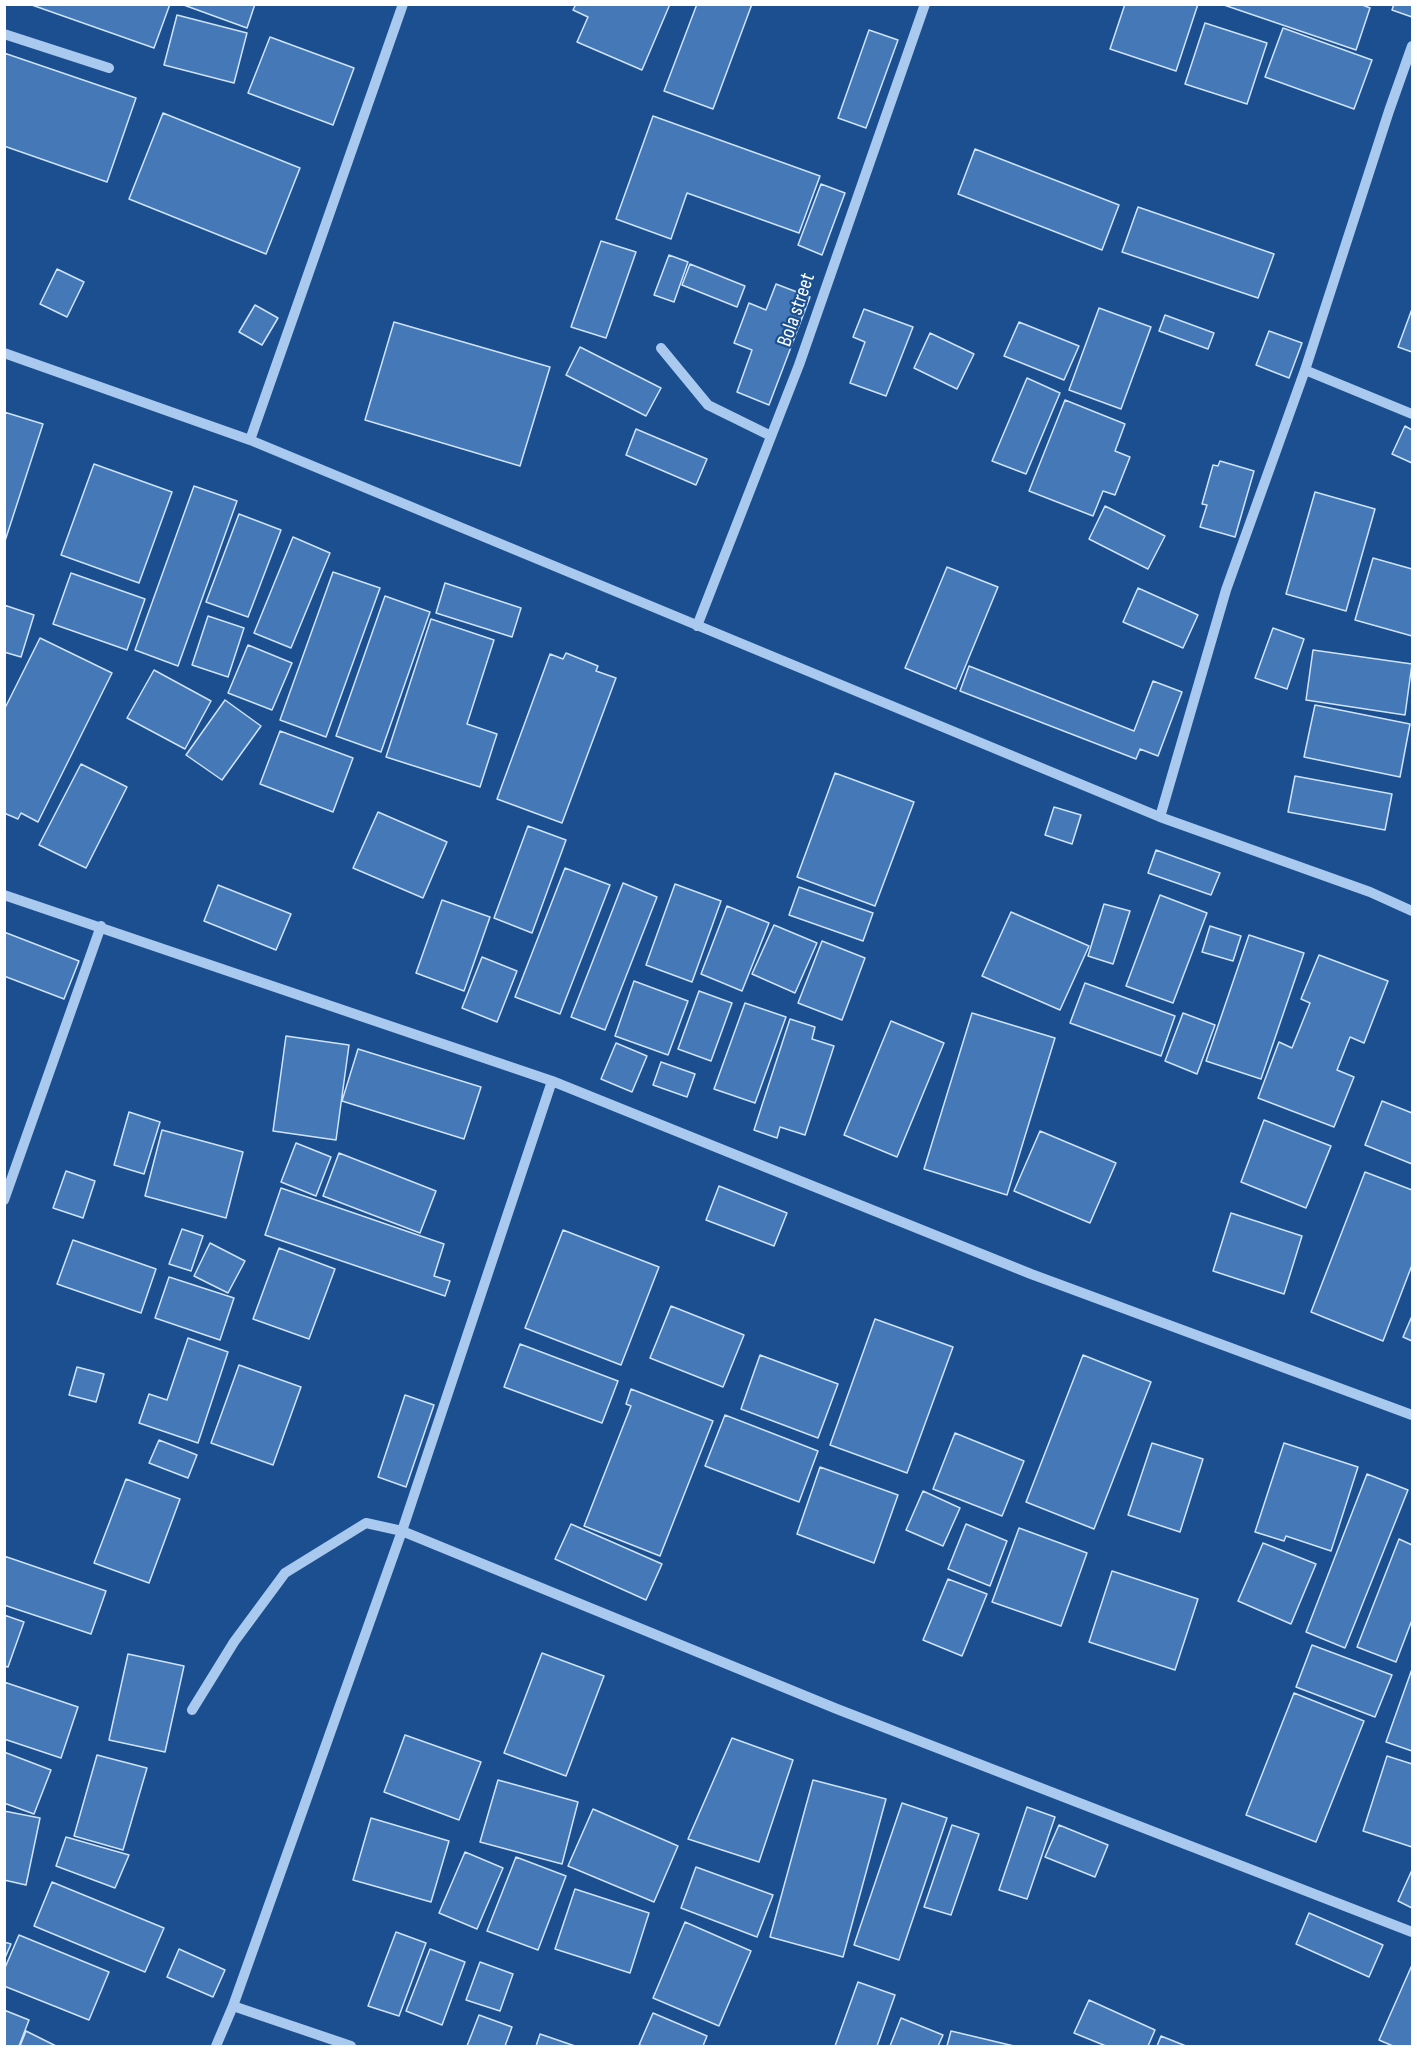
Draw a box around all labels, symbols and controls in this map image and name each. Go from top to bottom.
street label: Bola street [773,270,821,350]

